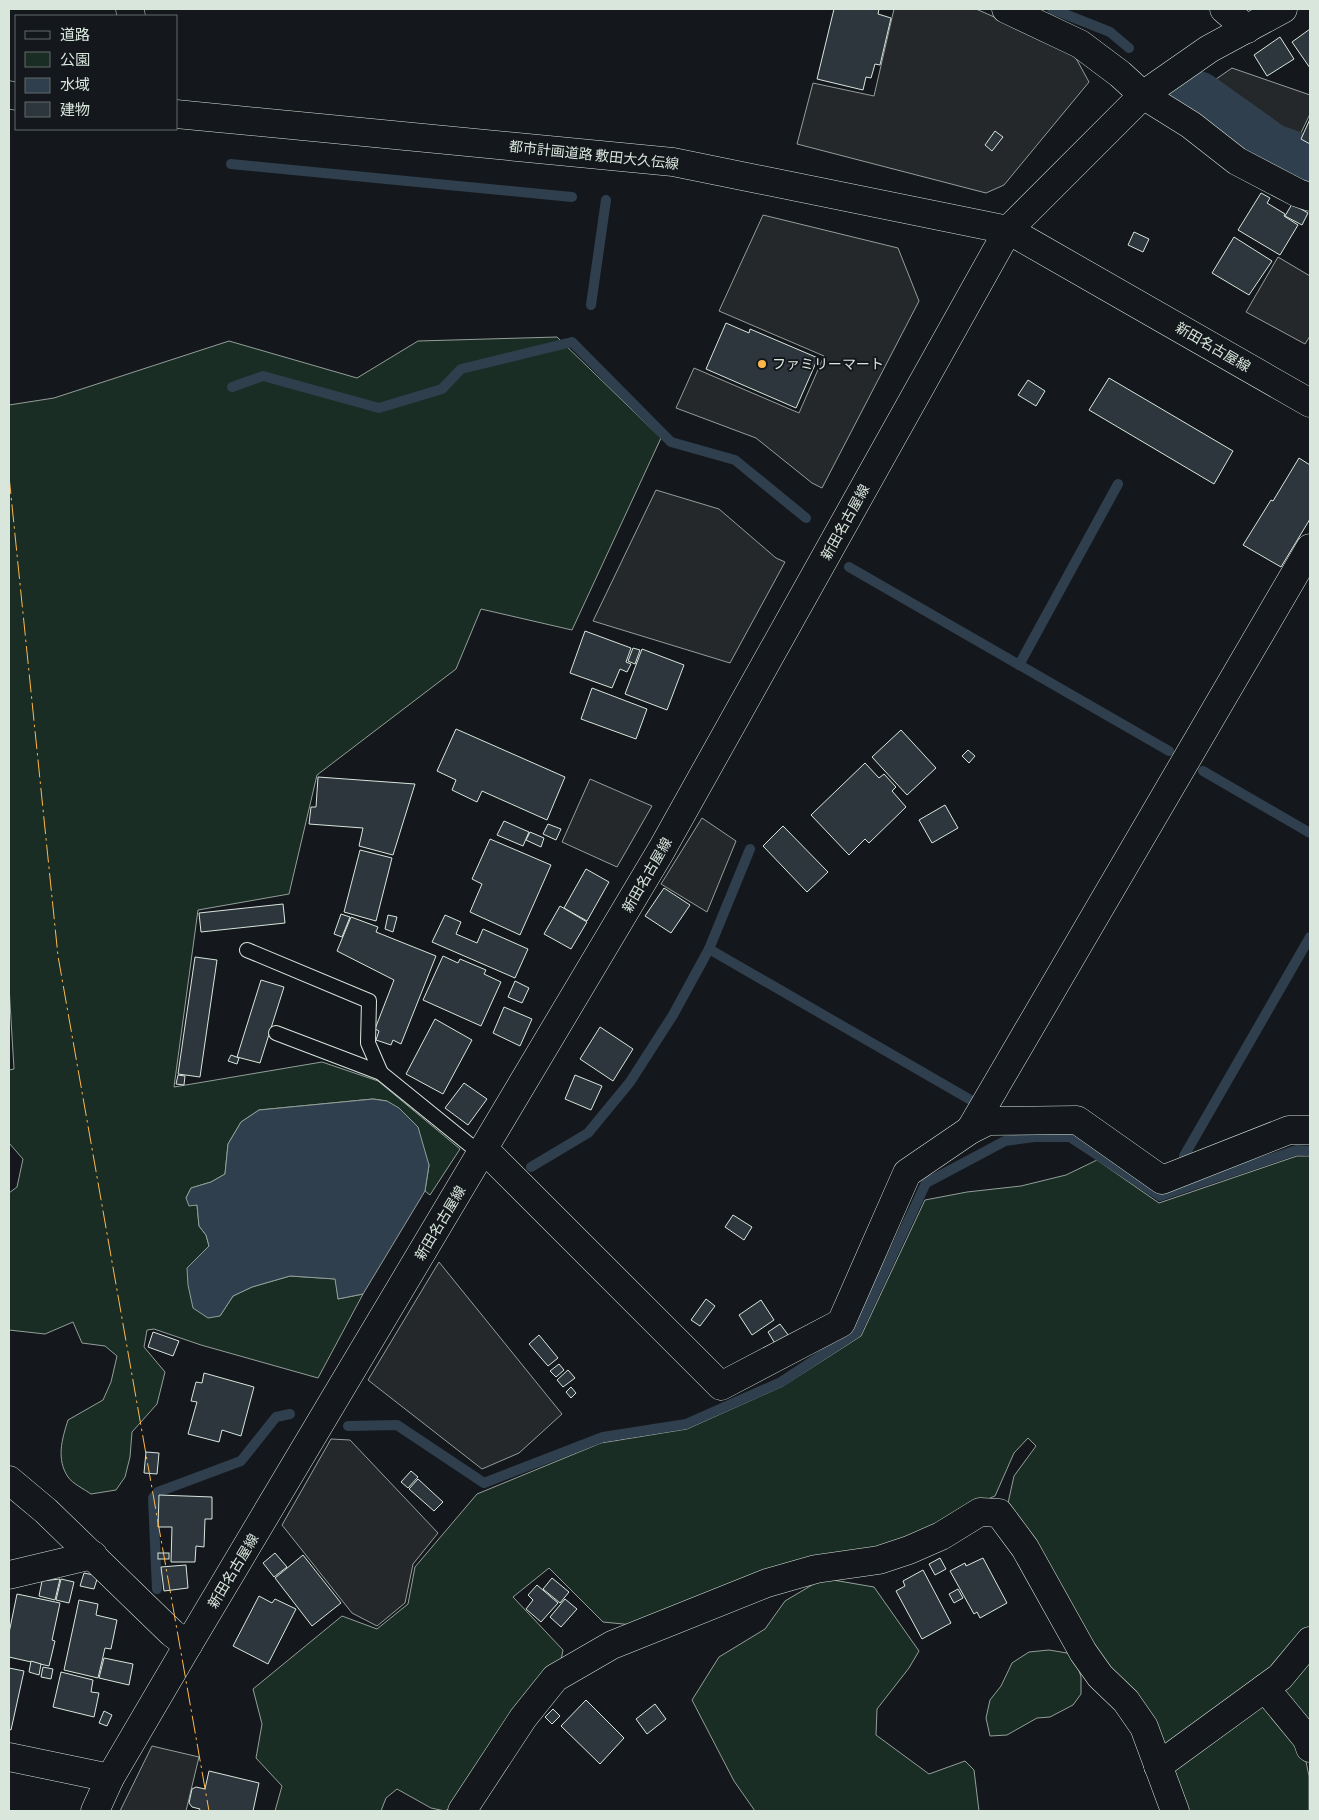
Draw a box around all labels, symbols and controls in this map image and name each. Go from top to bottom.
legend [15,15,178,130]
text: 道路 [60,25,90,46]
text: 公園 [60,50,90,71]
text: 水域 [60,75,90,96]
text: 建物 [60,100,90,121]
street label: 都市計画道路 敷田大久伝線 [508,137,680,175]
street label: 新田名古屋線 [1171,318,1254,378]
place label: ファミリーマート [772,355,884,375]
marker: ファミリーマート [756,358,768,370]
street label: 新田名古屋線 [817,481,875,564]
street label: 新田名古屋線 [618,834,678,917]
street label: 新田名古屋線 [411,1182,471,1265]
street label: 新田名古屋線 [204,1530,264,1613]

